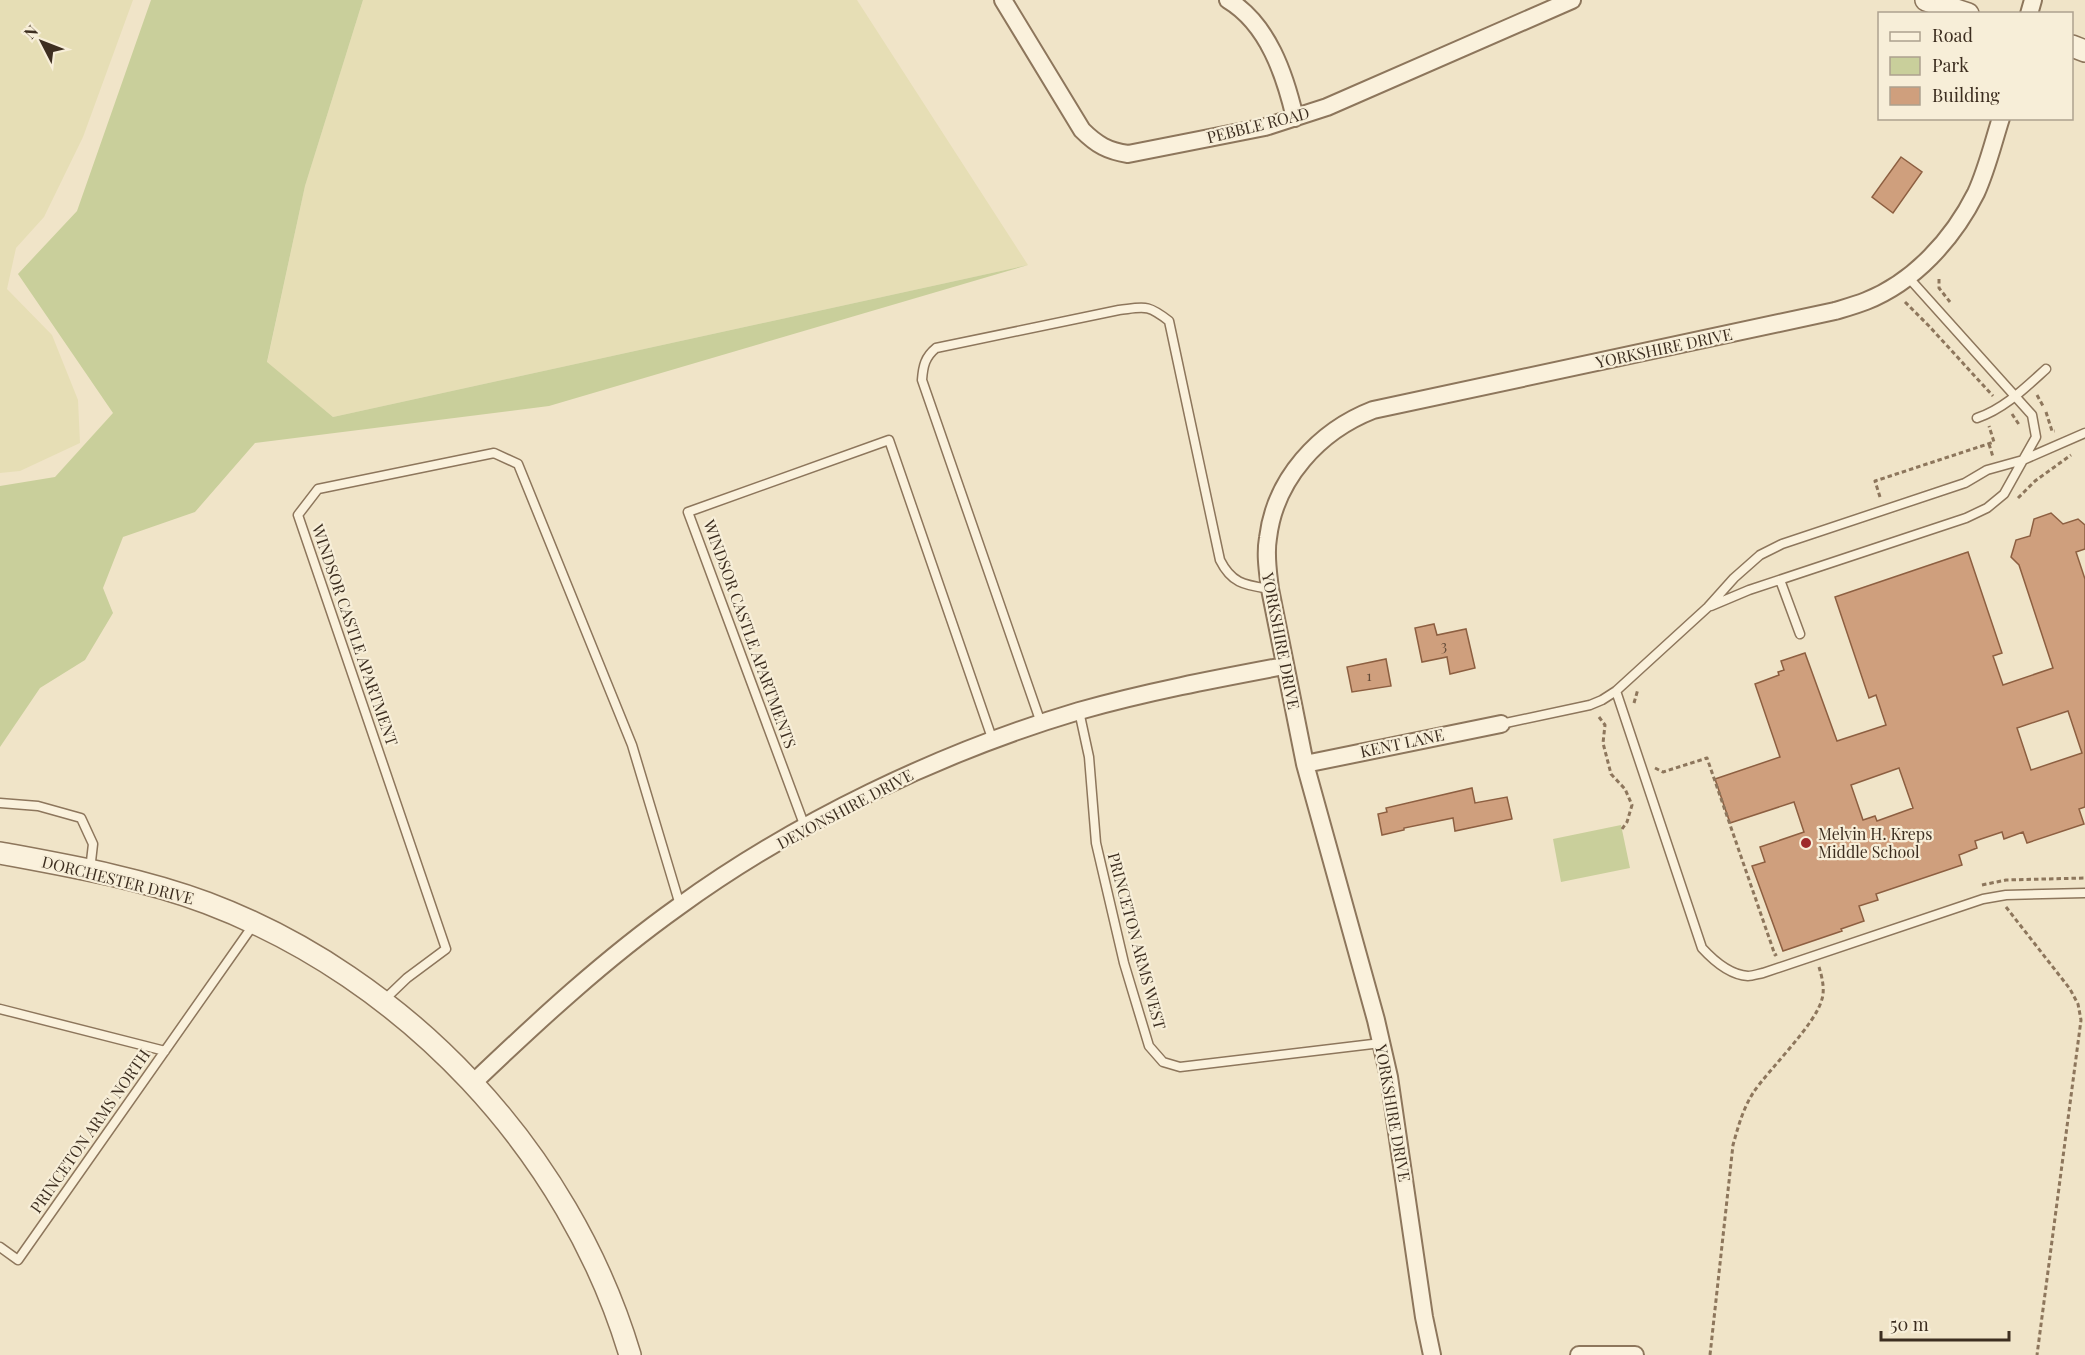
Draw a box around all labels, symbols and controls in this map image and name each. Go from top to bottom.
north arrow [12,12,72,72]
legend [1878,12,2073,120]
text: N [19,20,42,43]
text: Road [1932,23,1973,47]
text: Park [1932,53,1969,77]
text: Building [1932,83,2000,107]
street label: PEBBLE ROAD [1204,102,1311,147]
street label: YORKSHIRE DRIVE [1593,323,1734,372]
street label: WINDSOR CASTLE APARTMENTS [699,516,802,751]
street label: WINDSOR CASTLE APARTMENT [307,520,403,748]
street label: YORKSHIRE DRIVE [1258,570,1305,711]
house number: 3 [1441,636,1447,655]
house number: 1 [1366,666,1372,685]
street label: KENT LANE [1358,723,1446,762]
street label: DEVONSHIRE DRIVE [773,764,916,853]
place label: Melvin H. Kreps Middle School [1818,823,1932,862]
marker: Melvin H. Kreps Middle School [1799,836,1813,850]
street label: DORCHESTER DRIVE [40,850,196,909]
street label: PRINCETON ARMS WEST [1104,850,1171,1032]
street label: YORKSHIRE DRIVE [1371,1042,1416,1183]
street label: PRINCETON ARMS NORTH [25,1045,154,1217]
scale bar [1881,1304,2008,1342]
text: 50 m [1890,1312,1929,1336]

